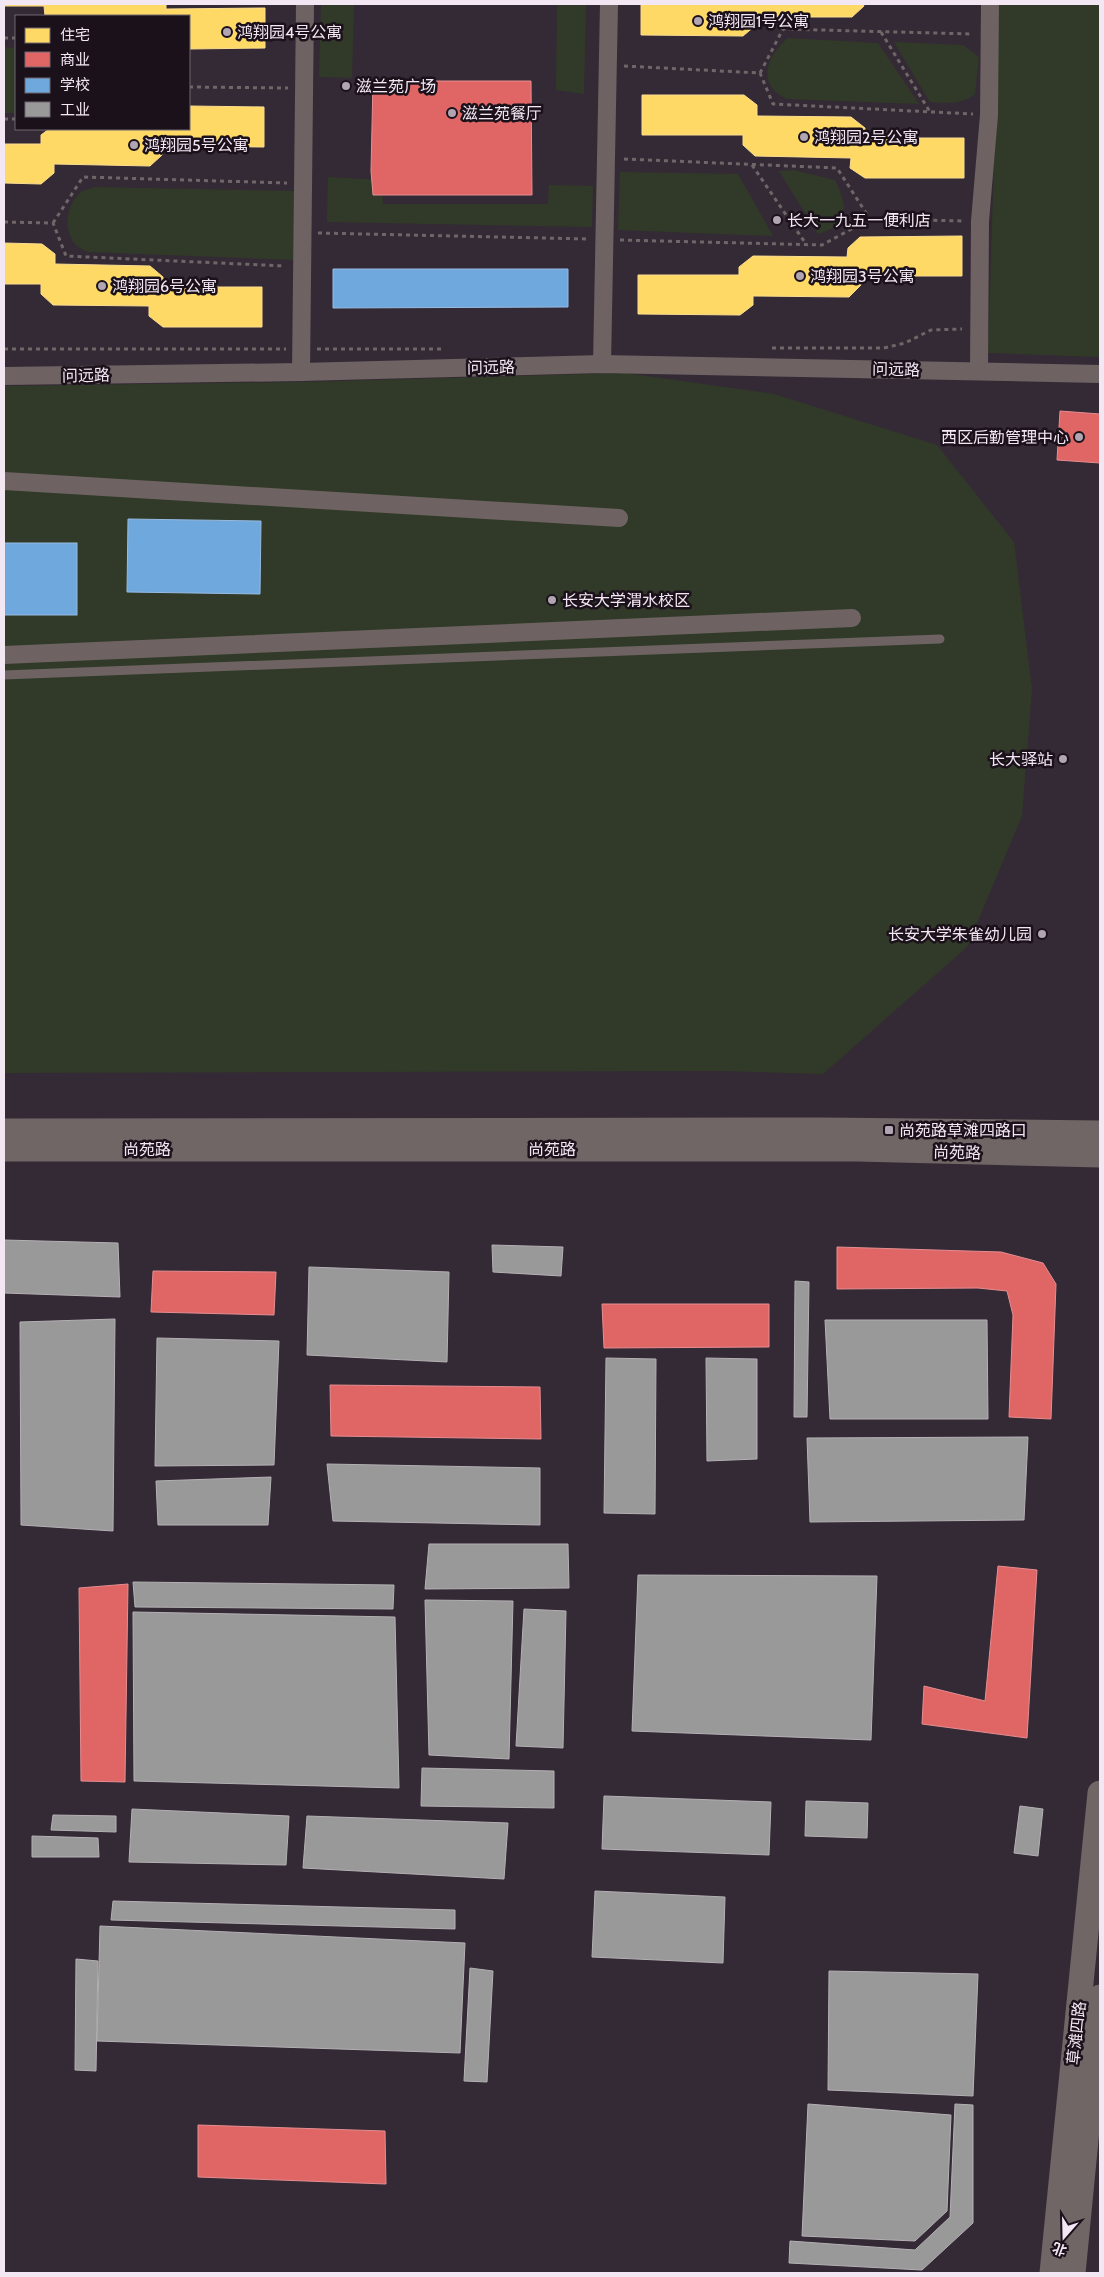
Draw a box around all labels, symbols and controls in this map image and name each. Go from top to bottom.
place label: 鸿翔园1号公寓 [708,12,809,31]
legend [15,15,190,130]
marker: 鸿翔园1号公寓 [692,15,704,27]
place label: 鸿翔园4号公寓 [237,23,342,42]
text: 住宅 [60,26,90,44]
marker: 鸿翔园4号公寓 [221,26,233,38]
text: 商业 [60,51,90,69]
text: 学校 [60,76,90,94]
place label: 滋兰苑广场 [356,77,436,96]
marker: 滋兰苑广场 [340,80,352,92]
text: 工业 [60,101,90,119]
place label: 滋兰苑餐厅 [462,104,542,123]
marker: 滋兰苑餐厅 [446,107,458,119]
place label: 鸿翔园2号公寓 [814,128,918,147]
marker: 鸿翔园2号公寓 [798,131,810,143]
place label: 鸿翔园5号公寓 [144,136,249,155]
marker: 鸿翔园5号公寓 [128,139,140,151]
place label: 长大一九五一便利店 [787,211,931,230]
marker: 长大一九五一便利店 [771,214,783,226]
place label: 鸿翔园3号公寓 [810,267,915,286]
marker: 鸿翔园3号公寓 [794,270,806,282]
place label: 鸿翔园6号公寓 [112,277,217,296]
marker: 鸿翔园6号公寓 [96,280,108,292]
street label: 问远路 [467,358,515,377]
street label: 问远路 [872,360,920,379]
street label: 问远路 [62,366,110,385]
place label: 西区后勤管理中心 [941,428,1069,447]
marker: 西区后勤管理中心 [1073,431,1085,443]
place label: 长安大学渭水校区 [562,591,690,610]
marker: 长安大学渭水校区 [546,594,558,606]
place label: 长大驿站 [989,750,1053,769]
marker: 长大驿站 [1057,753,1069,765]
place label: 长安大学朱雀幼儿园 [888,925,1032,944]
marker: 长安大学朱雀幼儿园 [1036,928,1048,940]
place label: 尚苑路草滩四路口 [899,1121,1027,1140]
marker: 尚苑路草滩四路口 [883,1124,895,1136]
street label: 尚苑路 [123,1140,171,1159]
street label: 尚苑路 [528,1140,576,1159]
street label: 尚苑路 [933,1143,981,1162]
street label: 草滩四路 [1064,2000,1089,2066]
north arrow [1039,2212,1089,2262]
text: 北 [1050,2238,1069,2260]

